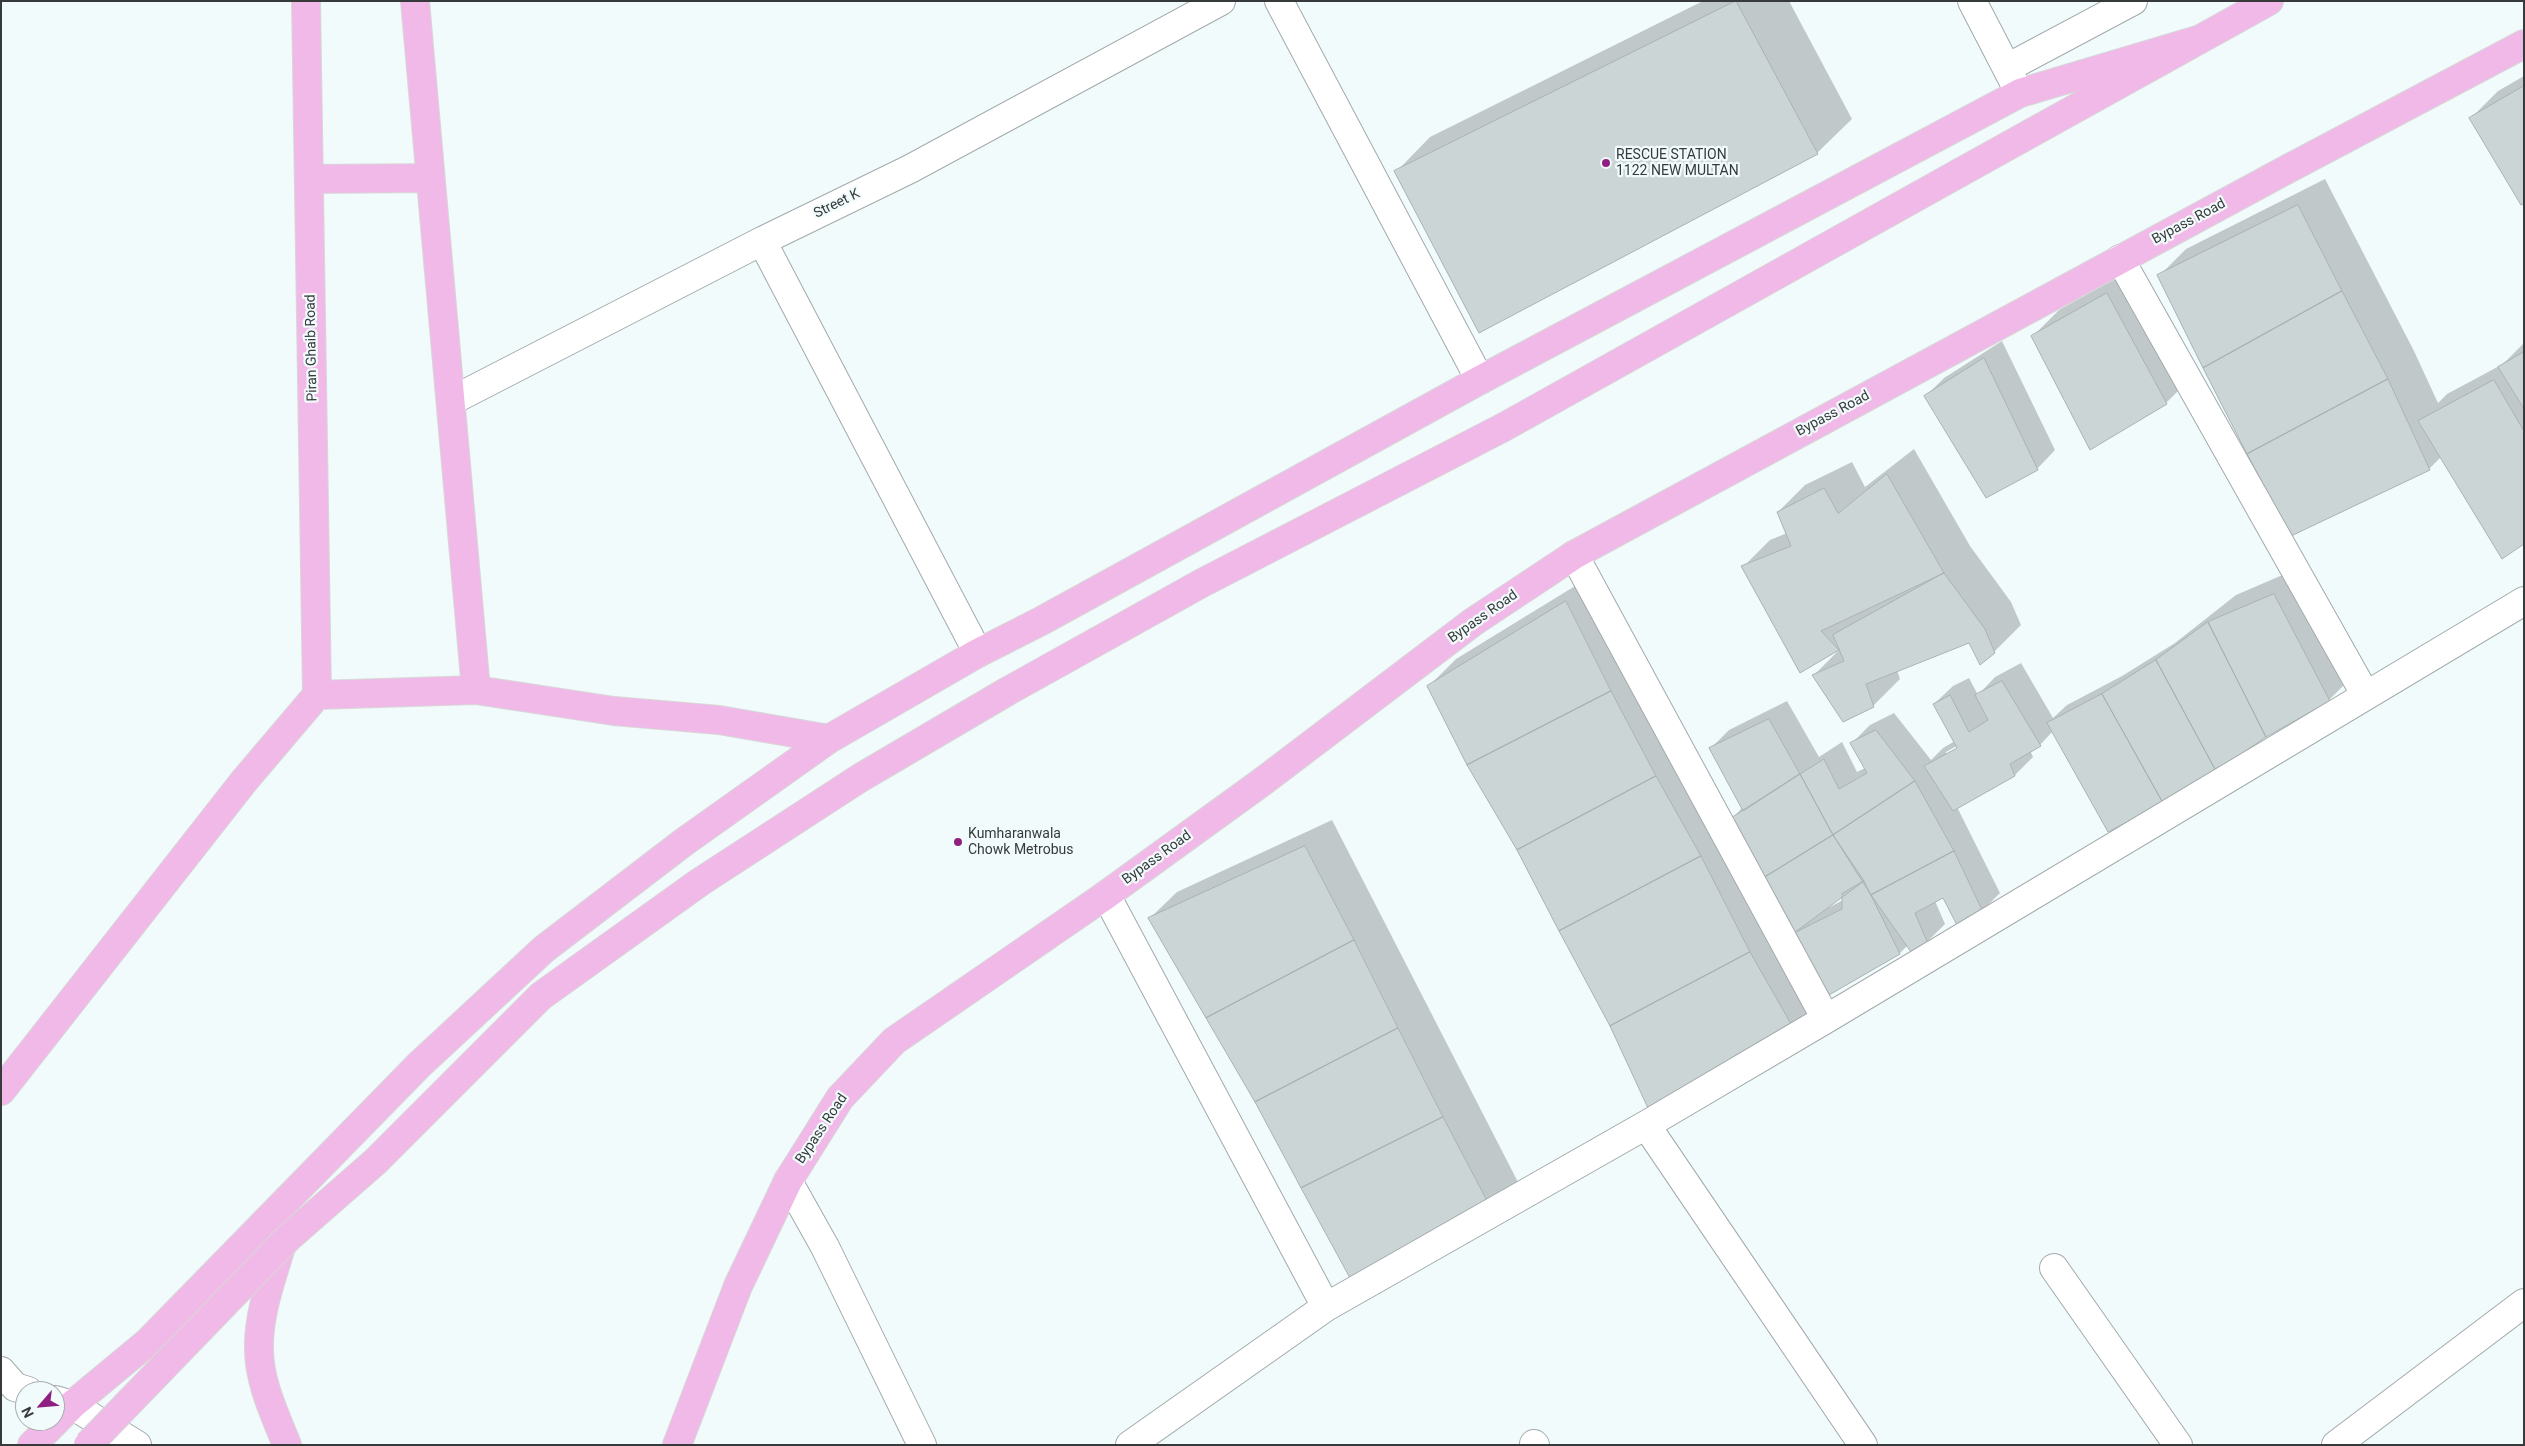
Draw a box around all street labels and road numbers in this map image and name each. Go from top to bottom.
street label: Street K [811,186,863,222]
street label: Bypass Road [2149,196,2229,248]
street label: Piran Ghaib Road [303,294,321,402]
street label: Bypass Road [1793,388,1873,440]
street label: Bypass Road [1445,587,1521,647]
street label: Bypass Road [1119,827,1195,889]
street label: Bypass Road [792,1091,852,1167]

